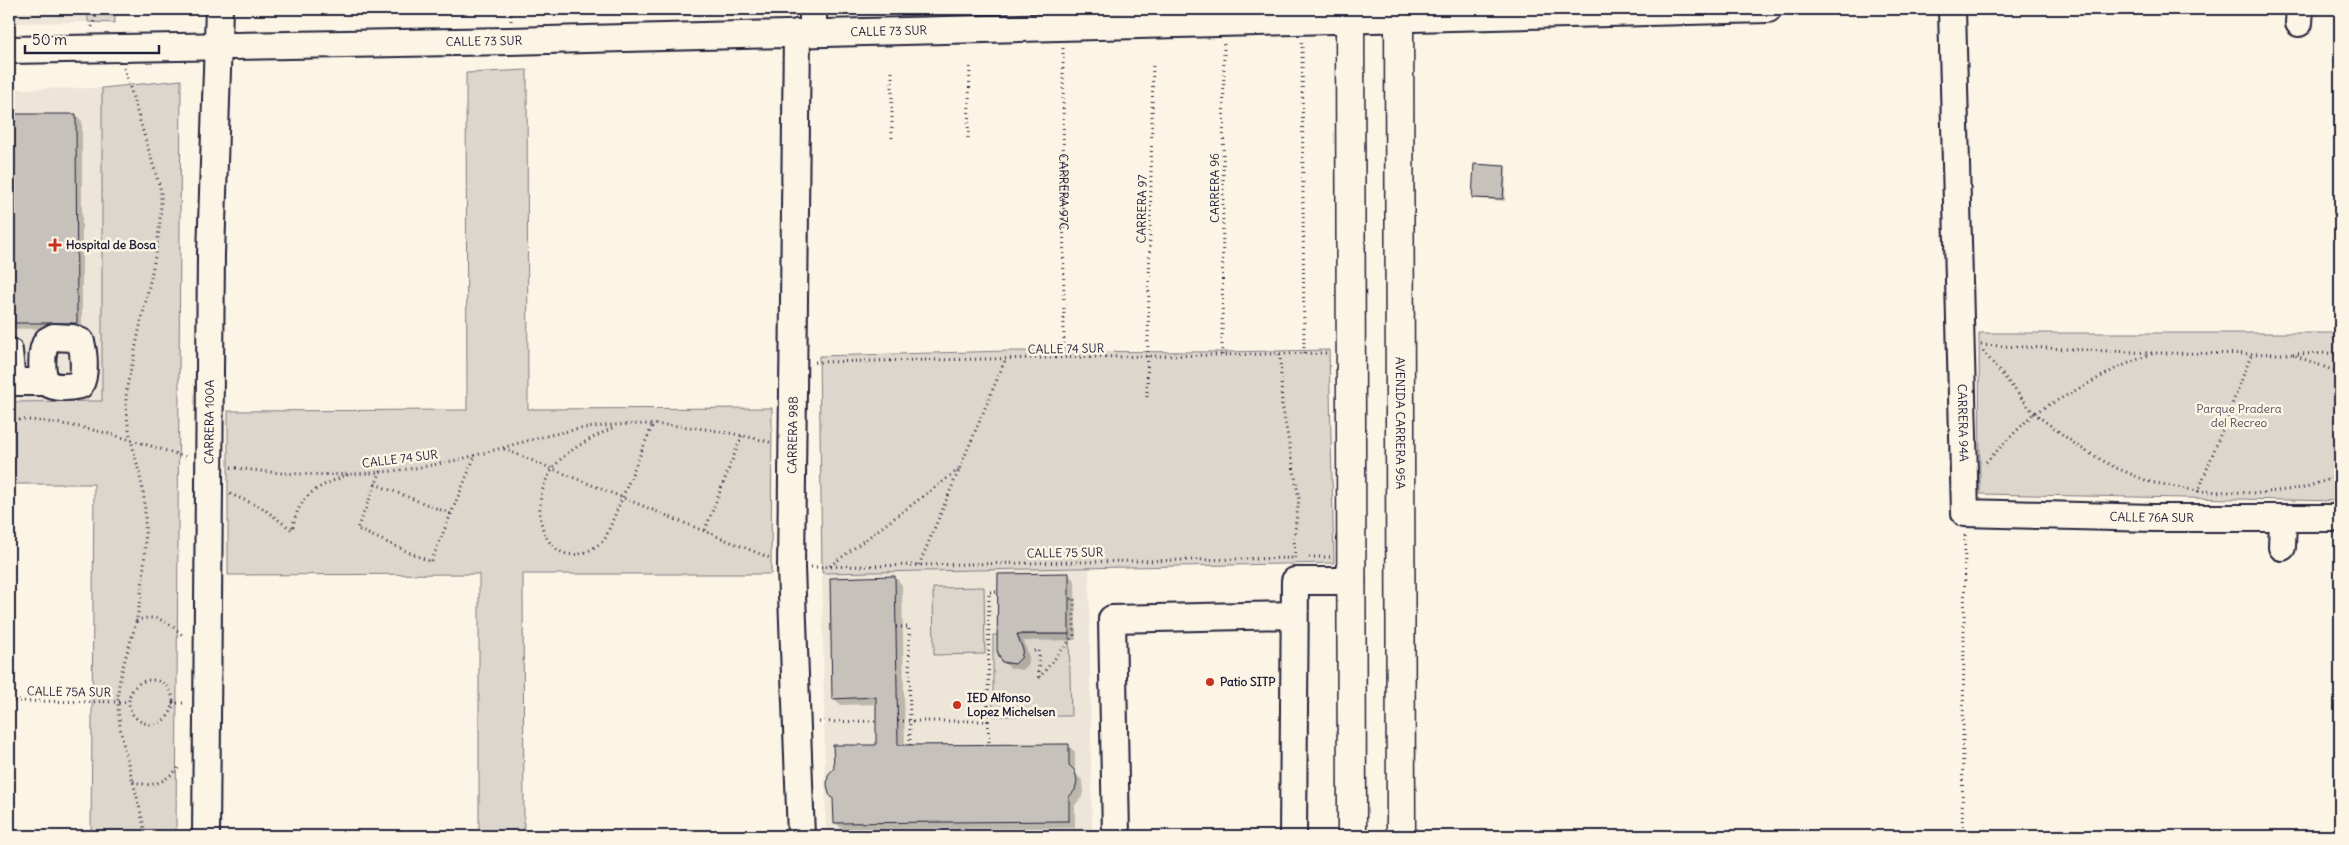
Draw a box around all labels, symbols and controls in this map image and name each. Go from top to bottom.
scale bar [25,22,159,54]
street label: CALLE 73 SUR [850,22,928,39]
text: 50 m [32,30,67,49]
street label: CALLE 73 SUR [445,33,523,49]
street label: CARRERA 96 [1207,153,1222,223]
street label: CARRERA 97C [1056,154,1072,231]
street label: CARRERA 97 [1133,174,1150,244]
place label: Hospital de Bosa [66,237,156,253]
marker: Hospital de Bosa [48,238,62,252]
street label: CALLE 74 SUR [1028,340,1105,357]
street label: AVENIDA CARRERA 95A [1393,357,1408,489]
street label: CARRERA 100A [201,379,217,464]
street label: CARRERA 94A [1955,384,1972,462]
street label: CARRERA 98B [784,396,801,474]
park label: Parque Pradera del Recreo [2196,401,2282,430]
street label: CALLE 74 SUR [361,446,439,471]
street label: CALLE 76A SUR [2109,509,2194,525]
street label: CALLE 75 SUR [1027,544,1104,561]
place label: Patio SITP [1220,674,1276,689]
marker: Patio SITP [1204,676,1216,688]
street label: CALLE 75A SUR [27,683,112,700]
place label: IED Alfonso Lopez Michelsen [967,690,1056,720]
marker: IED Alfonso Lopez Michelsen [951,699,963,711]

